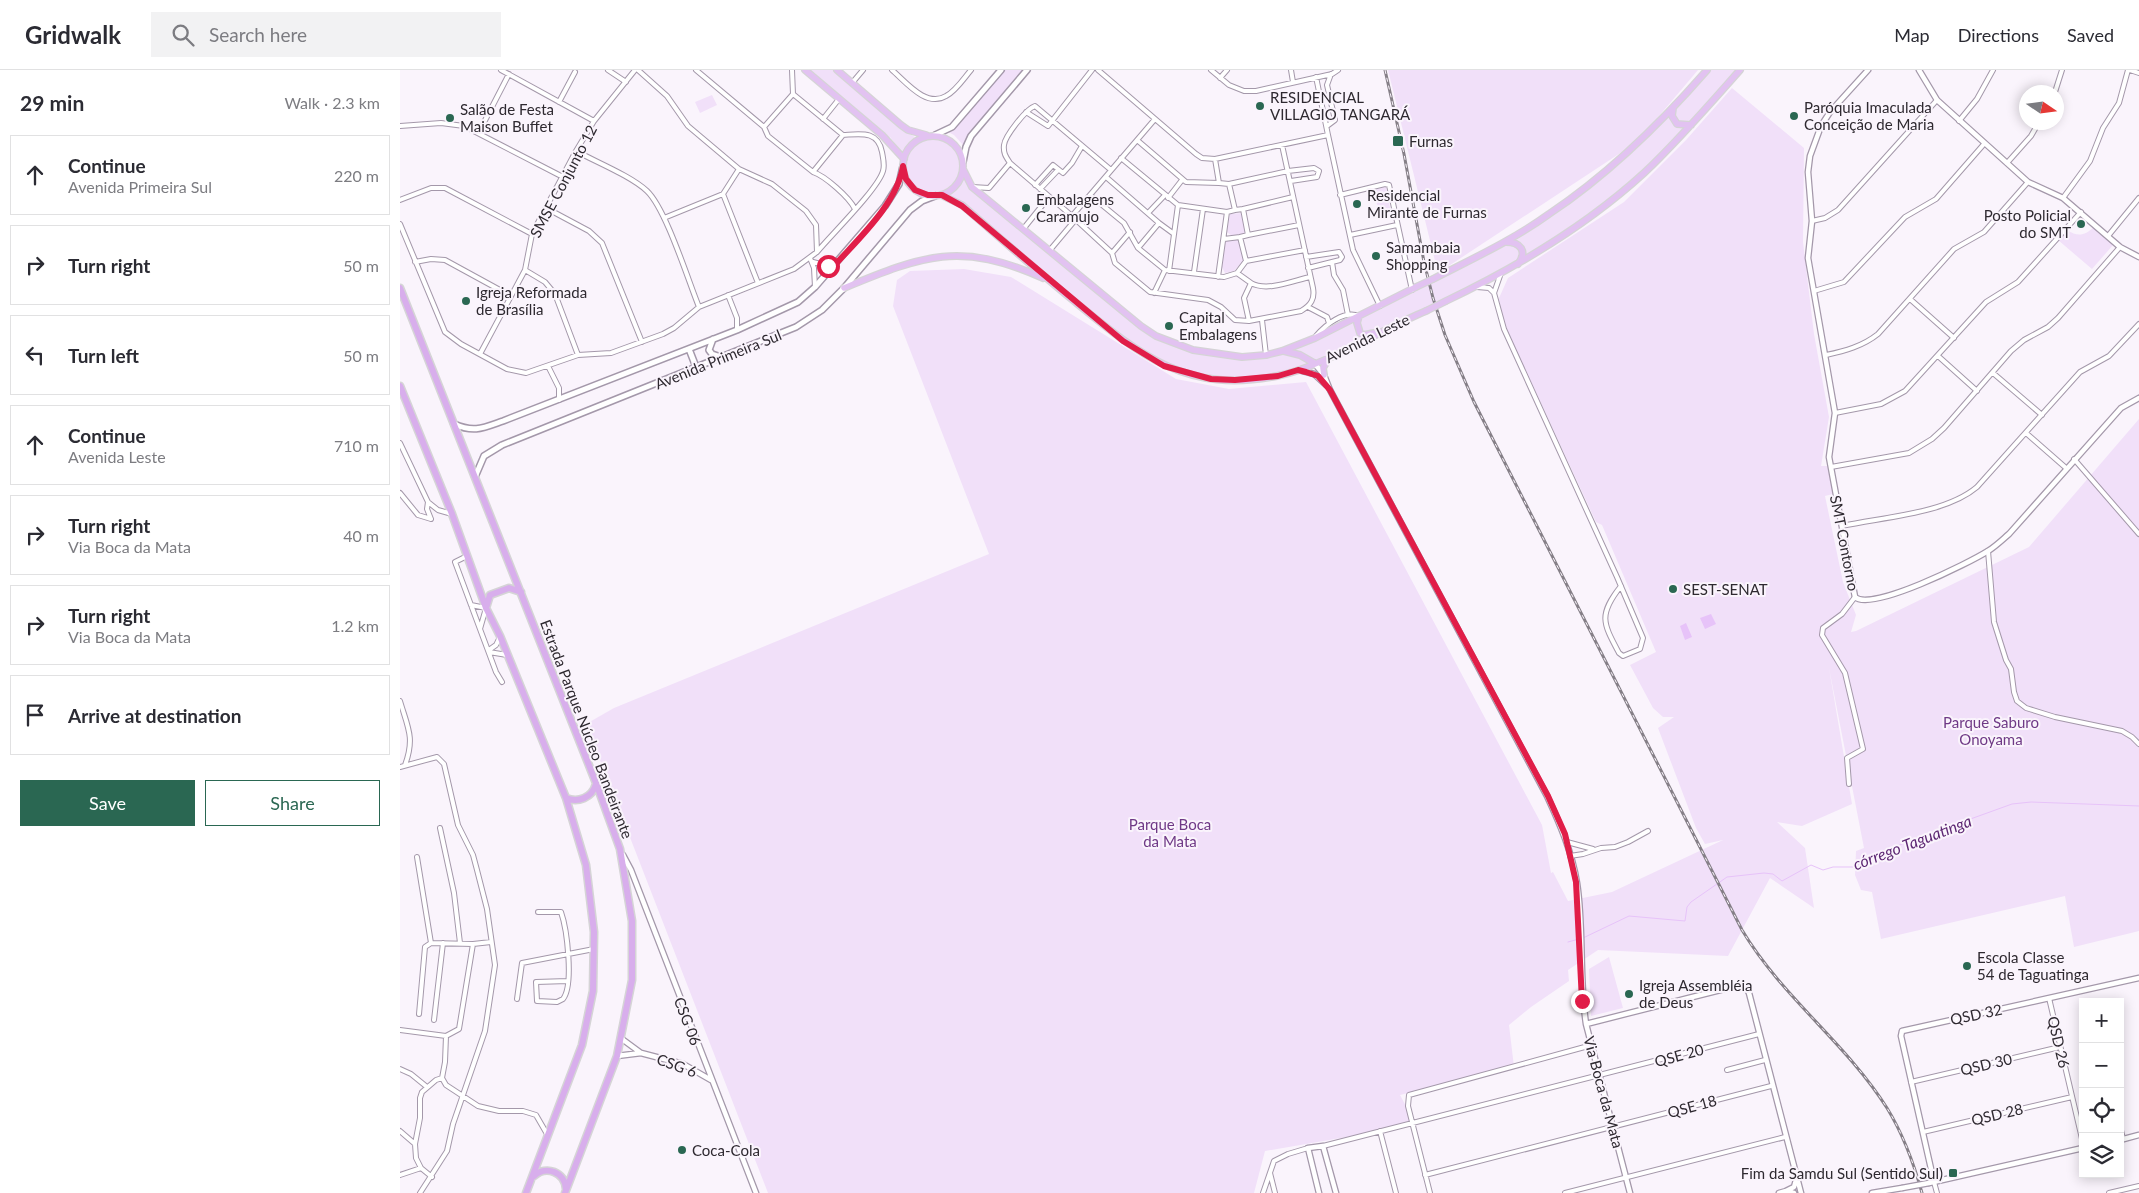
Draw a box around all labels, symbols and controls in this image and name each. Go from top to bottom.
search box [151,12,501,57]
text: Gridwalk [25,20,121,49]
icon: search [169,21,197,49]
text: Search here [209,23,307,46]
text: Map [1894,24,1930,46]
text: Directions [1958,24,2039,46]
text: Saved [2067,24,2114,46]
north arrow [2019,85,2064,130]
place label: RESIDENCIAL VILLAGIO TANGARÁ [1270,88,1411,123]
text: 29 min [20,90,84,115]
text: Walk · 2.3 km [284,93,380,112]
place label: Paróquia Imaculada Conceição de Maria [1804,98,1934,133]
place label: Salão de Festa Maison Buffet [460,100,554,135]
marker: RESIDENCIAL VILLAGIO TANGARÁ [1254,100,1266,112]
marker: Paróquia Imaculada Conceição de Maria [1788,110,1800,122]
marker: Salão de Festa Maison Buffet [444,112,456,124]
street label: SMSE Conjunto 12 [526,122,600,240]
place label: Furnas [1409,132,1453,150]
marker: Furnas [1391,134,1405,148]
text: Continue [68,154,146,177]
icon: ahead [21,161,49,189]
text: 220 m [334,166,379,185]
text: Avenida Primeira Sul [68,177,212,196]
place label: Residencial Mirante de Furnas [1367,186,1487,221]
place label: Embalagens Caramujo [1036,190,1114,225]
marker: Residencial Mirante de Furnas [1351,198,1363,210]
marker: Embalagens Caramujo [1020,202,1032,214]
place label: Posto Policial do SMT [1984,206,2071,241]
marker: Posto Policial do SMT [2075,218,2087,230]
place label: Samambaia Shopping [1386,238,1461,273]
marker: Samambaia Shopping [1370,250,1382,262]
icon: right [21,251,49,279]
text: Turn right [68,254,150,277]
route start [817,255,840,278]
text: 50 m [343,256,379,275]
place label: Igreja Reformada de Brasília [476,283,587,318]
marker: Igreja Reformada de Brasília [460,295,472,307]
place label: Capital Embalagens [1179,308,1257,343]
street label: Avenida Leste [1322,310,1412,366]
marker: Capital Embalagens [1163,320,1175,332]
street label: Avenida Primeira Sul [652,325,784,393]
icon: left [21,341,49,369]
text: Turn left [68,344,139,367]
text: 50 m [343,346,379,365]
text: Continue [68,424,146,447]
icon: ahead [21,431,49,459]
text: 710 m [334,436,379,455]
text: Avenida Leste [68,447,166,466]
street label: SMT Contorno [1827,494,1863,592]
text: Turn right [68,514,150,537]
icon: right [21,521,49,549]
text: 40 m [343,526,379,545]
text: Via Boca da Mata [68,537,191,556]
place label: SEST-SENAT [1683,580,1768,598]
marker: SEST-SENAT [1667,583,1679,595]
text: Turn right [68,604,150,627]
icon: right [21,611,49,639]
text: 1.2 km [331,616,379,635]
street label: Estrada Parque Núcleo Bandeirante [537,617,637,841]
text: Via Boca da Mata [68,627,191,646]
icon: arrive [21,701,49,729]
text: Arrive at destination [68,704,241,727]
park label: Parque Saburo Onoyama [1943,713,2039,748]
button: Save [20,780,195,826]
button: Share [205,780,380,826]
water label: córrego Taguatinga [1850,811,1974,873]
park label: Parque Boca da Mata [1129,815,1211,850]
place label: Escola Classe 54 de Taguatinga [1977,948,2089,983]
marker: Escola Classe 54 de Taguatinga [1961,960,1973,972]
place label: Igreja Assembléia de Deus [1639,976,1753,1011]
marker: Igreja Assembléia de Deus [1623,988,1635,1000]
route end [1571,990,1594,1013]
street label: CSG 06 [671,994,706,1048]
map controls [2079,998,2124,1178]
button: + [2079,998,2124,1043]
street label: QSD 32 [1948,1000,2004,1028]
street label: QSD 26 [2044,1014,2074,1070]
street label: Via Boca da Mata [1580,1034,1628,1150]
street label: QSE 20 [1652,1040,1706,1070]
button: − [2079,1043,2124,1088]
street label: CSG 6 [654,1049,700,1081]
street label: QSD 30 [1958,1049,2014,1079]
button: locate [2079,1088,2124,1133]
street label: QSE 18 [1665,1091,1719,1121]
street label: QSD 28 [1969,1099,2025,1129]
button: layers [2079,1133,2124,1178]
place label: Coca-Cola [692,1141,760,1159]
marker: Coca-Cola [676,1144,688,1156]
place label: Fim da Samdu Sul (Sentido Sul) [1741,1164,1943,1182]
marker: Fim da Samdu Sul (Sentido Sul) [1947,1167,1959,1179]

